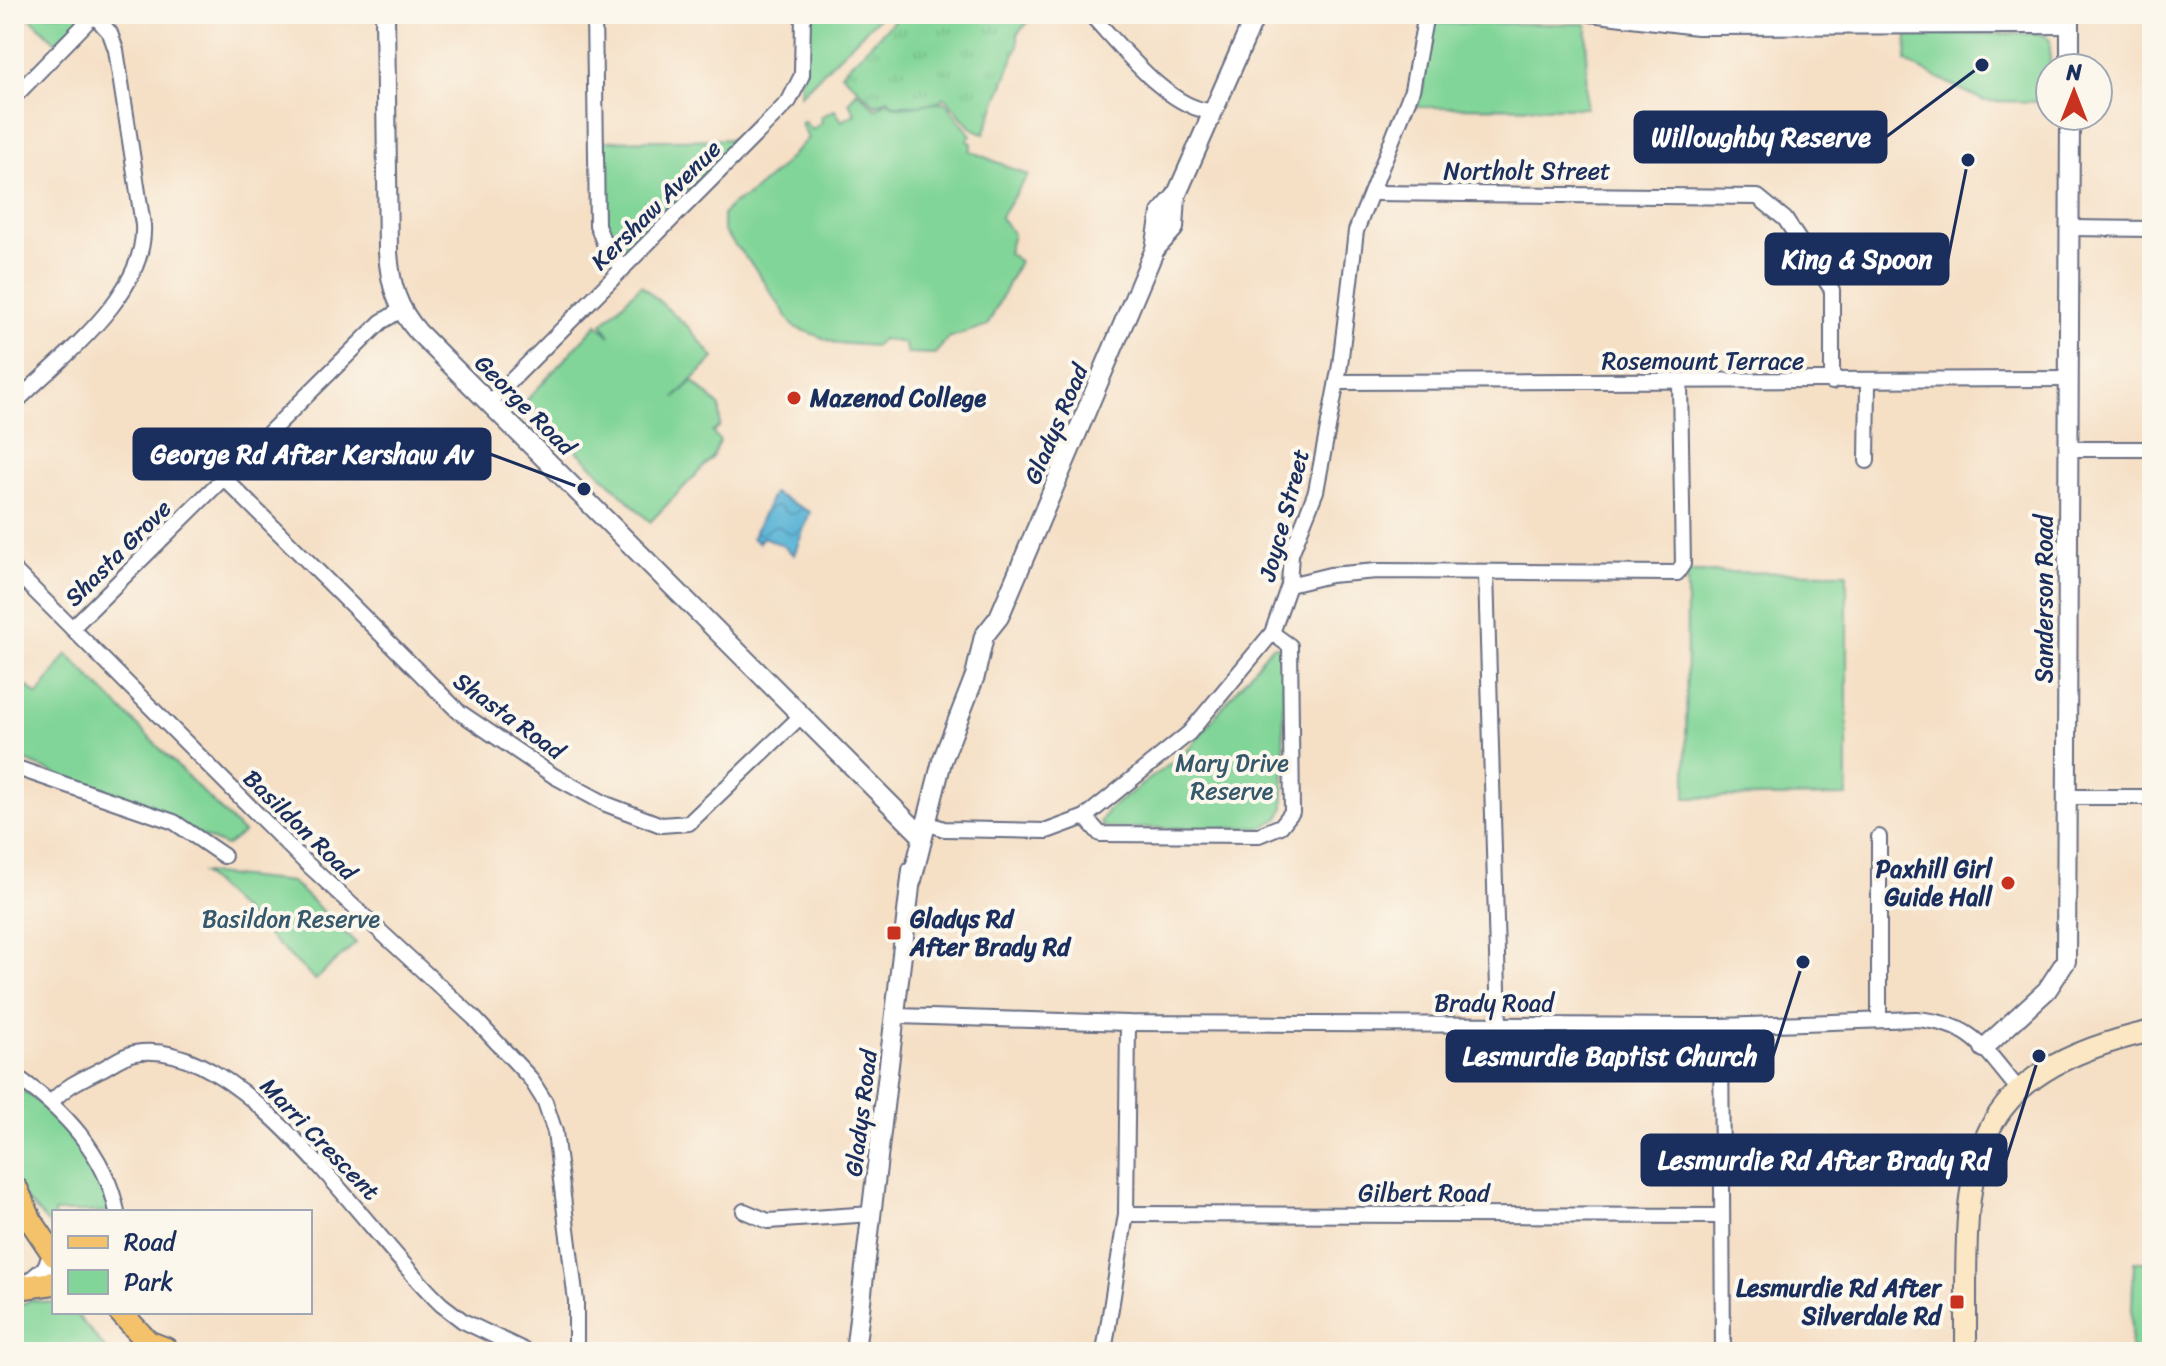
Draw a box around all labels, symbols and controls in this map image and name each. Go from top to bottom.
north arrow [2034,52,2114,132]
text: N [2065,53,2082,92]
callout: Willoughby Reserve [1635,112,1886,162]
text: Willoughby Reserve [1651,114,1871,160]
street label: Kershaw Avenue [580,129,732,281]
street label: Northolt Street [1443,150,1611,192]
callout: King & Spoon [1766,234,1948,284]
text: King & Spoon [1781,236,1932,282]
street label: Rosemount Terrace [1602,340,1804,382]
street label: George Road [464,344,587,467]
street label: Gladys Road [1012,356,1101,491]
place label: Mazenod College [809,377,986,419]
marker: Mazenod College [785,389,803,407]
callout: George Rd After Kershaw Av [134,429,490,479]
text: George Rd After Kershaw Av [151,431,475,477]
street label: Joyce Street [1246,444,1322,587]
street label: Shasta Grove [54,489,182,617]
street label: Sanderson Road [2023,513,2065,683]
street label: Shasta Road [444,661,576,773]
park label: Mary Drive Reserve [1175,742,1289,812]
street label: Basildon Road [233,759,368,892]
place label: Paxhill Girl Guide Hall [1876,848,1993,918]
marker: Paxhill Girl Guide Hall [1999,874,2017,892]
park label: Basildon Reserve [202,898,381,940]
place label: Gladys Rd After Brady Rd [909,898,1072,968]
marker: Gladys Rd After Brady Rd [885,924,903,942]
street label: Brady Road [1434,982,1556,1024]
callout: Lesmurdie Baptist Church [1447,1031,1773,1081]
text: Lesmurdie Baptist Church [1463,1033,1758,1079]
street label: Gladys Road [832,1046,890,1179]
street label: Marri Crescent [250,1067,390,1211]
callout: Lesmurdie Rd After Brady Rd [1642,1135,2006,1185]
text: Lesmurdie Rd After Brady Rd [1658,1137,1992,1183]
street label: Gilbert Road [1358,1172,1491,1214]
legend [52,1210,312,1314]
text: Road [124,1221,178,1263]
text: Park [124,1261,173,1303]
place label: Lesmurdie Rd After Silverdale Rd [1736,1267,1943,1337]
marker: Lesmurdie Rd After Silverdale Rd [1948,1293,1966,1311]

